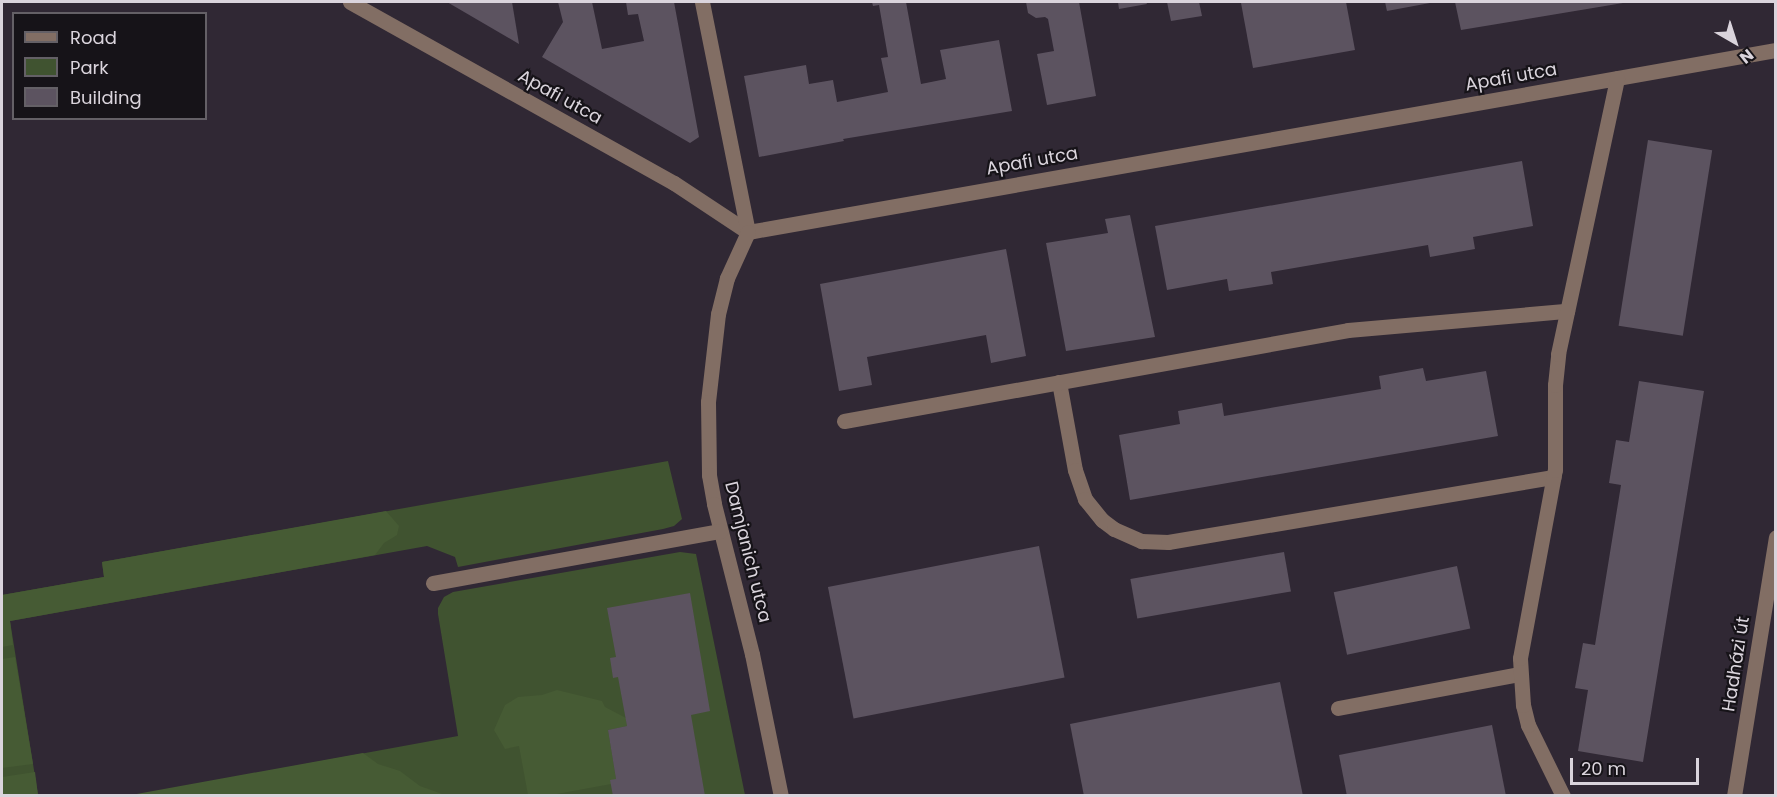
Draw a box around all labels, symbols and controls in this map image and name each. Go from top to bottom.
legend [12,12,207,120]
north arrow [1705,12,1765,72]
text: Road [70,25,117,50]
text: N [1735,44,1759,69]
text: Park [70,55,109,80]
street label: Apafi utca [1463,58,1559,96]
street label: Apafi utca [514,65,606,129]
text: Building [70,85,142,110]
street label: Apafi utca [984,142,1080,180]
street label: Damjanich utca [720,479,776,625]
street label: Hadházi út [1718,615,1754,713]
scale bar [1573,746,1702,784]
text: 20 m [1581,756,1626,781]

